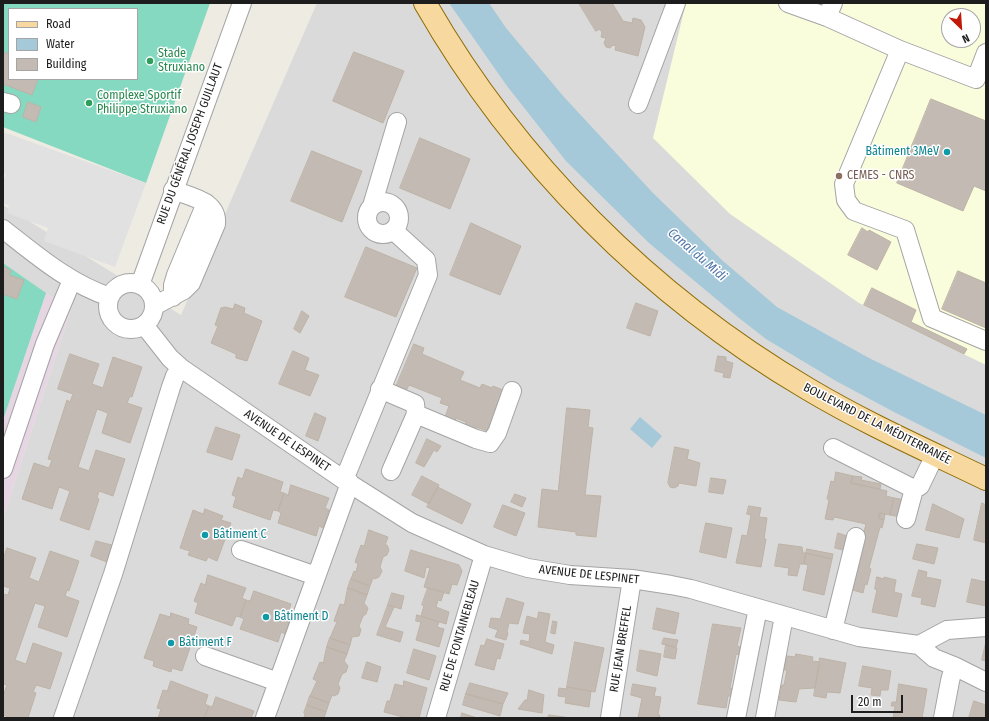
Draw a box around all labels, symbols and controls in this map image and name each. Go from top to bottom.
legend [8,8,138,80]
north arrow [941,8,981,48]
text: Road [46,17,71,31]
text: N [960,31,972,46]
text: Water [46,37,74,51]
place label: Stade Struxiano [158,47,205,75]
marker: Stade Struxiano [145,56,155,66]
text: Building [46,57,86,71]
street label: RUE DU GÉNÉRAL JOSEPH GUILLAUT [154,61,226,227]
place label: Complexe Sportif Philippe Struxiano [97,89,187,117]
marker: Complexe Sportif Philippe Struxiano [84,98,94,108]
place label: Bâtiment 3MeV [865,145,939,159]
marker: Bâtiment 3MeV [942,147,952,157]
place label: CEMES - CNRS [847,169,915,183]
marker: CEMES - CNRS [834,171,844,181]
water label: Canal du Midi [665,225,729,285]
street label: BOULEVARD DE LA MÉDITERRANÉE [801,380,953,468]
street label: AVENUE DE LESPINET [241,407,333,475]
place label: Bâtiment C [213,528,267,542]
marker: Bâtiment C [200,530,210,540]
street label: AVENUE DE LESPINET [538,563,640,587]
street label: RUE DE FONTAINEBLEAU [437,579,483,693]
street label: RUE JEAN BREFFEL [607,605,635,693]
place label: Bâtiment D [274,610,329,624]
marker: Bâtiment D [261,612,271,622]
place label: Bâtiment F [179,636,232,650]
marker: Bâtiment F [166,638,176,648]
scale bar [853,687,905,713]
text: 20 m [858,695,882,709]

